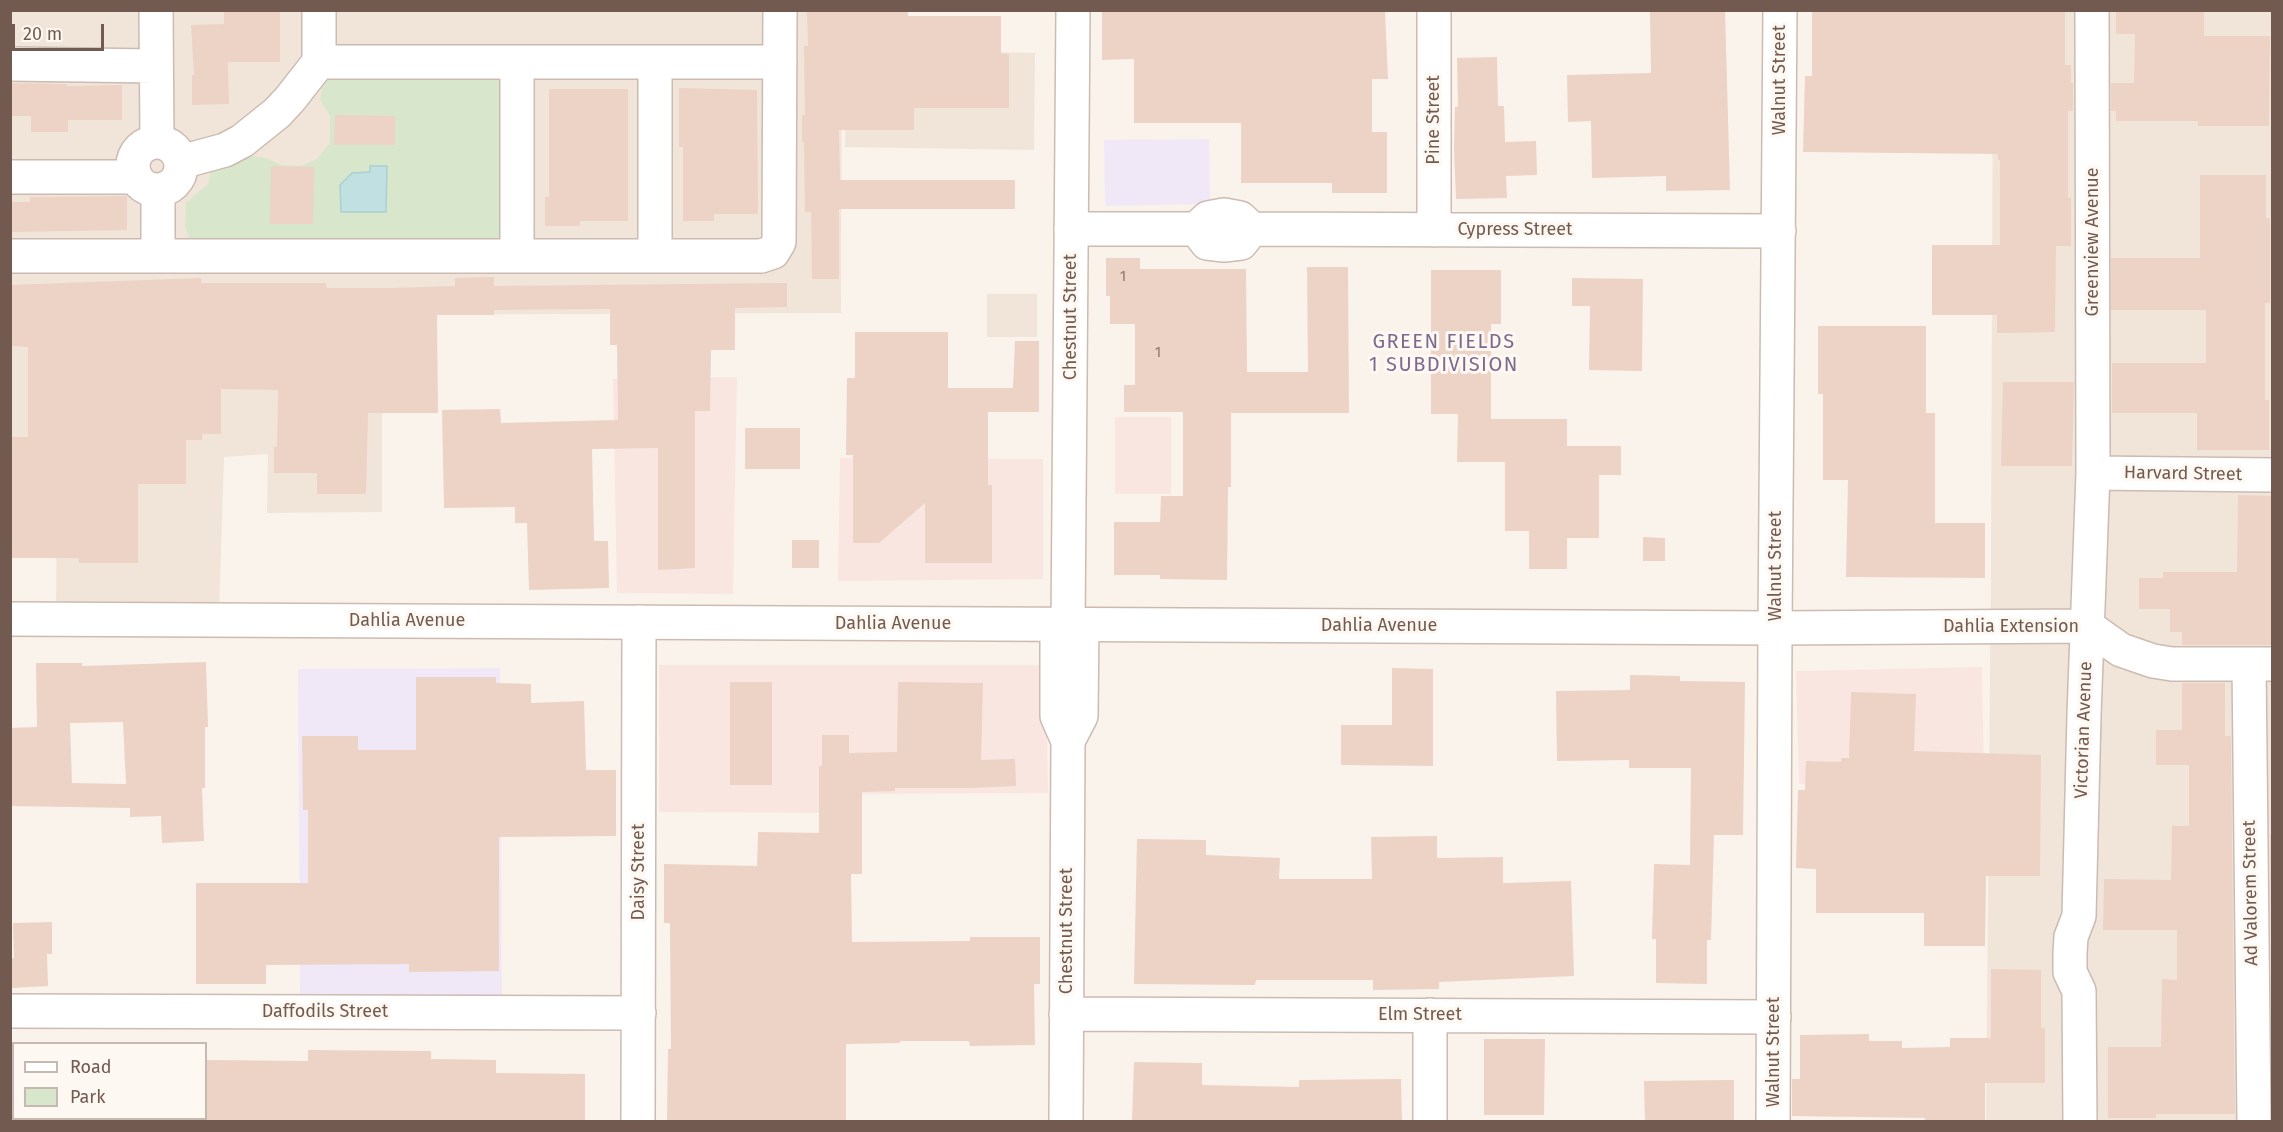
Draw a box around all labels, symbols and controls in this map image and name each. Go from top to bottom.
scale bar [15,12,106,50]
text: 20 m [23,23,62,45]
street label: Walnut Street [1769,25,1791,135]
street label: Pine Street [1423,75,1445,165]
street label: Greenview Avenue [2082,168,2104,316]
street label: Cypress Street [1457,219,1573,241]
street label: Chestnut Street [1060,254,1082,380]
house number: 1 [1120,268,1126,286]
district label: GREEN FIELDS 1 SUBDIVISION [1369,330,1519,377]
house number: 1 [1155,344,1161,362]
street label: Harvard Street [2124,462,2242,486]
street label: Walnut Street [1765,511,1787,621]
street label: Dahlia Avenue [349,610,465,632]
street label: Dahlia Avenue [835,613,951,635]
street label: Dahlia Avenue [1321,615,1437,637]
street label: Dahlia Extension [1943,616,2079,638]
street label: Victorian Avenue [2071,661,2097,799]
street label: Ad Valorem Street [2239,820,2263,966]
street label: Daisy Street [628,824,650,920]
street label: Chestnut Street [1056,868,1078,994]
street label: Walnut Street [1763,997,1785,1107]
street label: Daffodils Street [262,1001,388,1023]
street label: Elm Street [1378,1004,1462,1026]
legend [12,1042,207,1120]
text: Road [70,1056,112,1078]
text: Park [70,1086,105,1108]

